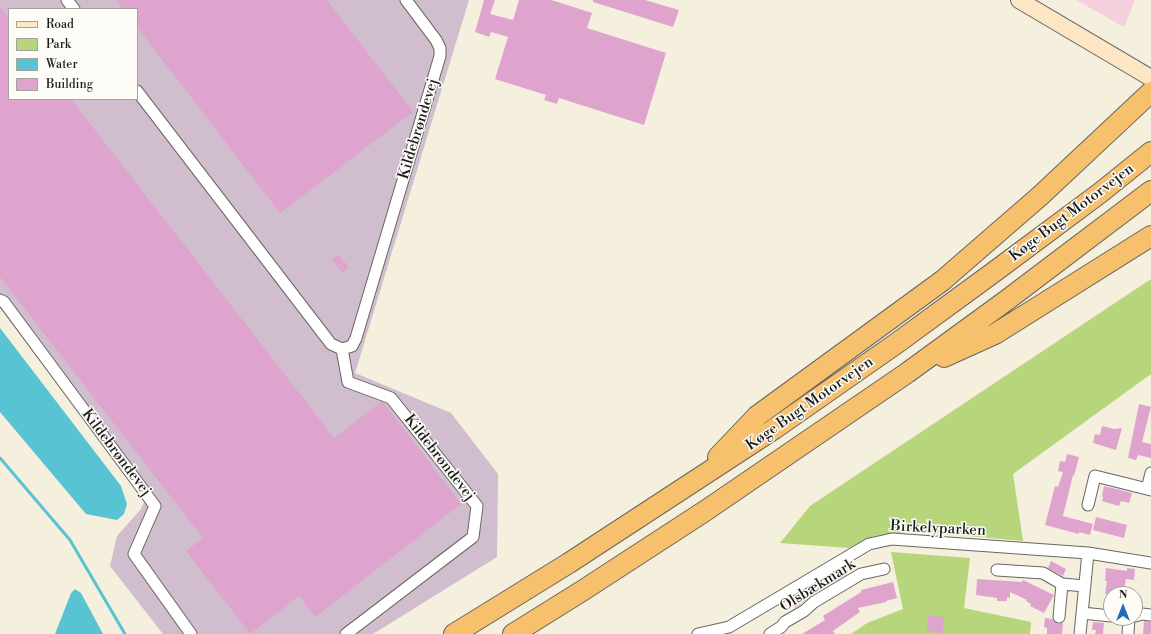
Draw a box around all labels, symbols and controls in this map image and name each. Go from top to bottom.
legend [8,8,138,100]
text: Road [46,17,74,32]
text: Park [46,37,71,52]
text: Water [46,57,78,72]
street label: Kildebrøndevej [395,76,443,182]
text: Building [46,77,93,92]
street label: Køge Bugt Motorvejen [1006,160,1138,266]
street label: Køge Bugt Motorvejen [743,353,877,455]
street label: Kildebrøndevej [77,406,155,500]
street label: Kildebrøndevej [400,411,478,505]
street label: Birkelyparken [890,518,986,540]
street label: Olsbækmark [777,556,859,616]
north arrow [1103,586,1143,626]
text: N [1119,588,1127,602]

